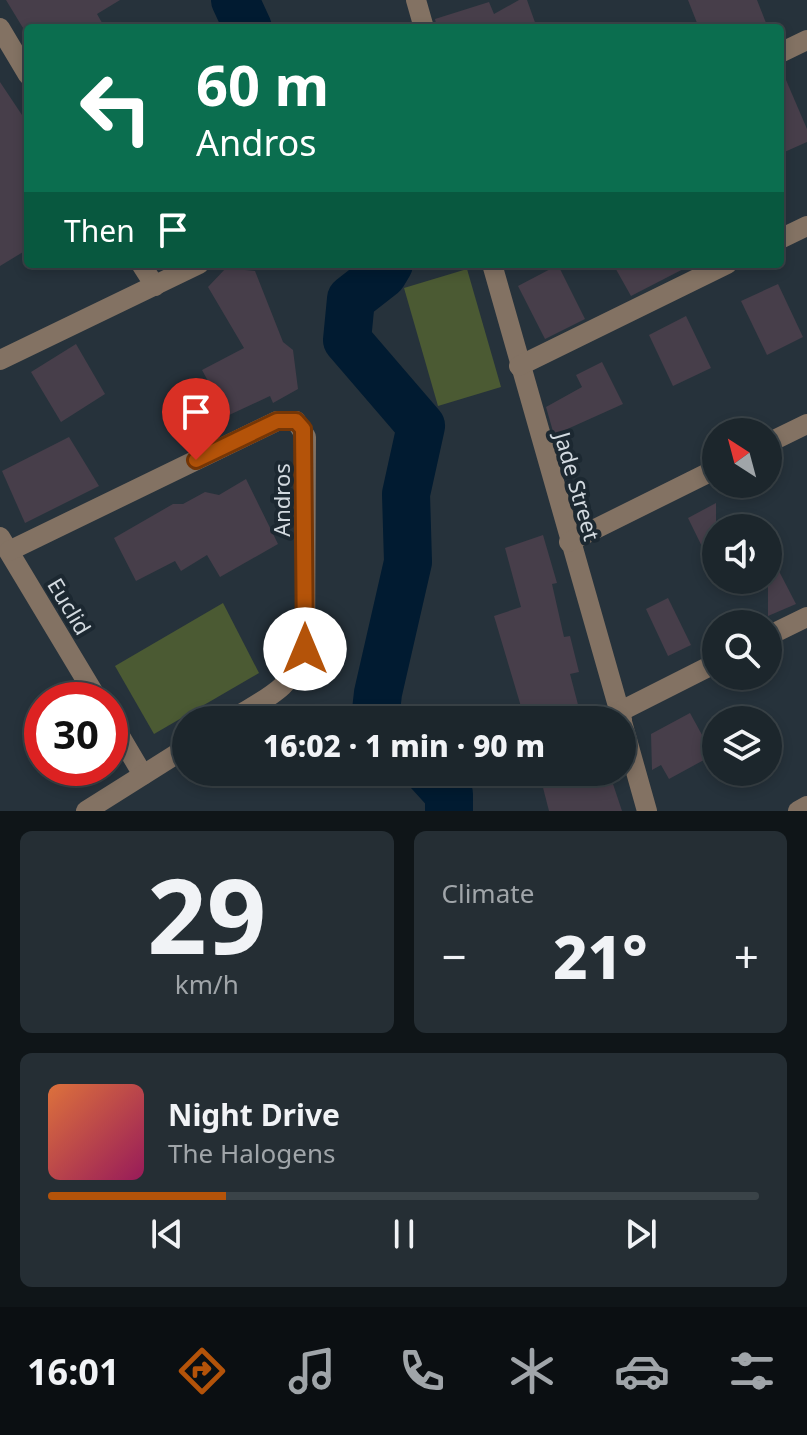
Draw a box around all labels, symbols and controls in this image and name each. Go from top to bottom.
text: 60 m [196,46,329,122]
icon: left [64,56,168,160]
text: Andros [196,118,317,167]
icon: arrive [151,208,195,252]
text: Then [64,210,135,251]
pin [162,378,230,460]
icon: arrive [174,390,218,434]
north arrow [702,418,782,498]
map controls [702,418,782,786]
street label: Jade Street [548,426,608,544]
street label: Andros [266,463,296,537]
button: sound [702,514,782,594]
street label: Euclid [41,572,99,640]
position arrow [263,607,347,691]
button: search [702,610,782,690]
speed limit sign: 30 [24,682,128,786]
button: layers [702,706,782,786]
text: 16:02 · 1 min · 90 m [263,725,545,766]
text: 29 [147,843,266,984]
text: Climate [442,875,534,911]
text: 21° [553,915,648,997]
text: − [442,926,467,986]
text: + [734,926,759,986]
text: km/h [175,966,239,1002]
text: Night Drive [168,1094,340,1135]
text: The Halogens [168,1135,335,1171]
icon: previous [145,1212,189,1256]
icon: pause [382,1212,426,1256]
icon: next [619,1212,663,1256]
icon: directions [174,1343,230,1399]
icon: music [284,1343,340,1399]
icon: phone [394,1343,450,1399]
icon: climate [504,1343,560,1399]
icon: car [614,1343,670,1399]
icon: filters [724,1343,780,1399]
text: 16:01 [27,1347,120,1396]

